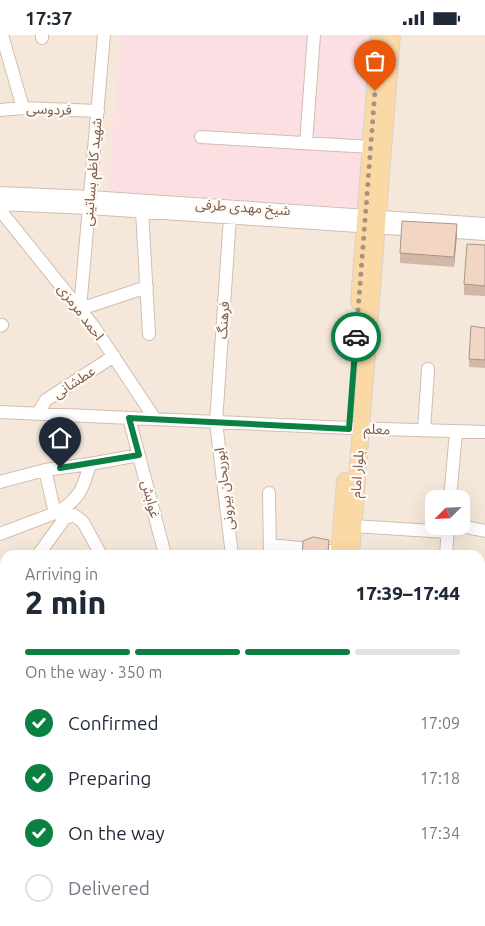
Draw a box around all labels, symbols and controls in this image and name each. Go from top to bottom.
text: 17:37 [25,7,73,29]
pin [354,40,396,91]
icon: bag [361,47,389,75]
street label: فردوسی [26,100,72,119]
street label: شهید کاظم بساتینی [79,117,108,227]
street label: شیخ مهدی طرفی [195,196,291,221]
street label: احمد مرمزی [54,281,107,344]
street label: فرهنگ [214,301,233,339]
courier [331,312,381,362]
icon: car [342,323,370,351]
street label: عطشانی [50,362,99,402]
pin [39,417,81,468]
street label: معلم [363,421,391,440]
icon: home [46,424,74,452]
street label: ابوریحان بیرونی [211,447,238,531]
street label: بلوار امام [347,449,370,499]
street label: غوابش [137,478,164,520]
north arrow [425,490,470,535]
map controls [425,490,470,535]
text: Arriving in [25,565,98,583]
text: 17:39–17:44 [355,582,460,604]
text: 2 min [25,584,106,620]
text: On the way · 350 m [25,663,162,681]
icon: check [25,709,53,737]
text: Confirmed [68,712,159,734]
text: 17:09 [420,714,460,732]
icon: check [25,764,53,792]
text: Preparing [68,767,152,789]
text: 17:18 [420,769,460,787]
icon: check [25,819,53,847]
text: On the way [68,822,165,844]
text: 17:34 [420,824,460,842]
text: Delivered [68,877,150,899]

